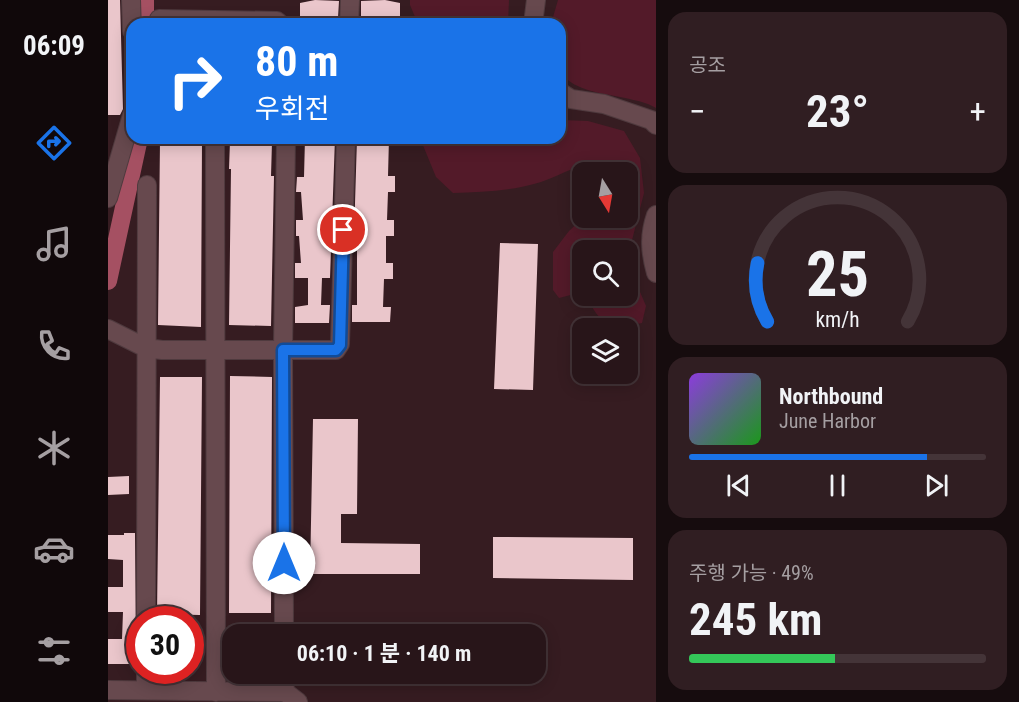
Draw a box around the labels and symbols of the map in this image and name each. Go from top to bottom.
north arrow [572,162,638,228]
pin [317,204,368,255]
position arrow [252,531,316,595]
speed limit sign: 30 [126,606,204,684]

